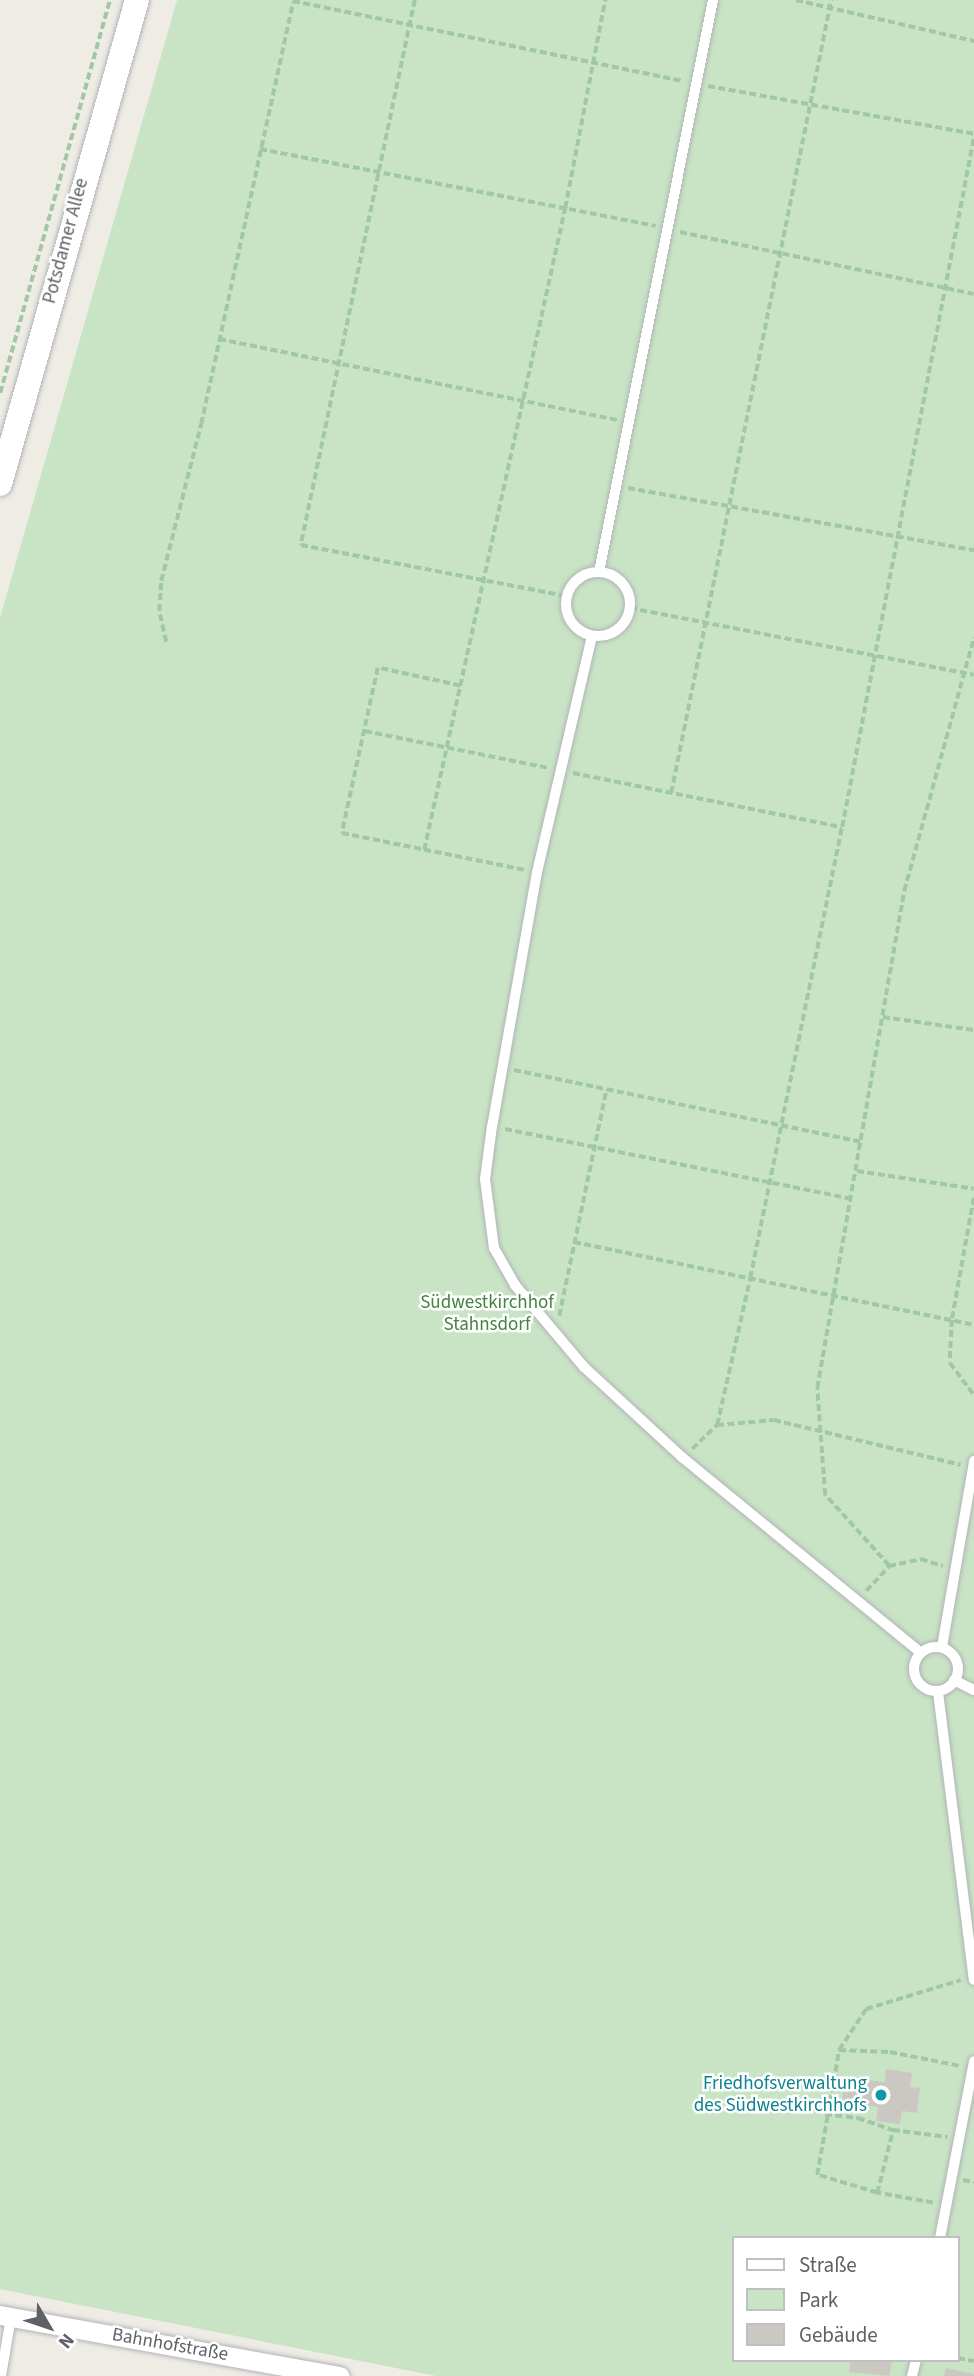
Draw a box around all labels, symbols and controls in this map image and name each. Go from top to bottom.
street label: Potsdamer Allee [38,176,94,306]
park label: Südwestkirchhof Stahnsdorf [420,1292,554,1336]
place label: Friedhofsverwaltung des Südwestkirchhofs [694,2073,867,2117]
marker: Friedhofsverwaltung des Südwestkirchhofs [873,2087,889,2103]
legend [732,2236,960,2362]
text: Straße [799,2250,857,2280]
text: Park [799,2285,838,2315]
north arrow [14,2292,84,2362]
text: Gebäude [799,2320,878,2350]
street label: Bahnhofstraße [110,2324,230,2366]
text: N [51,2327,80,2354]

